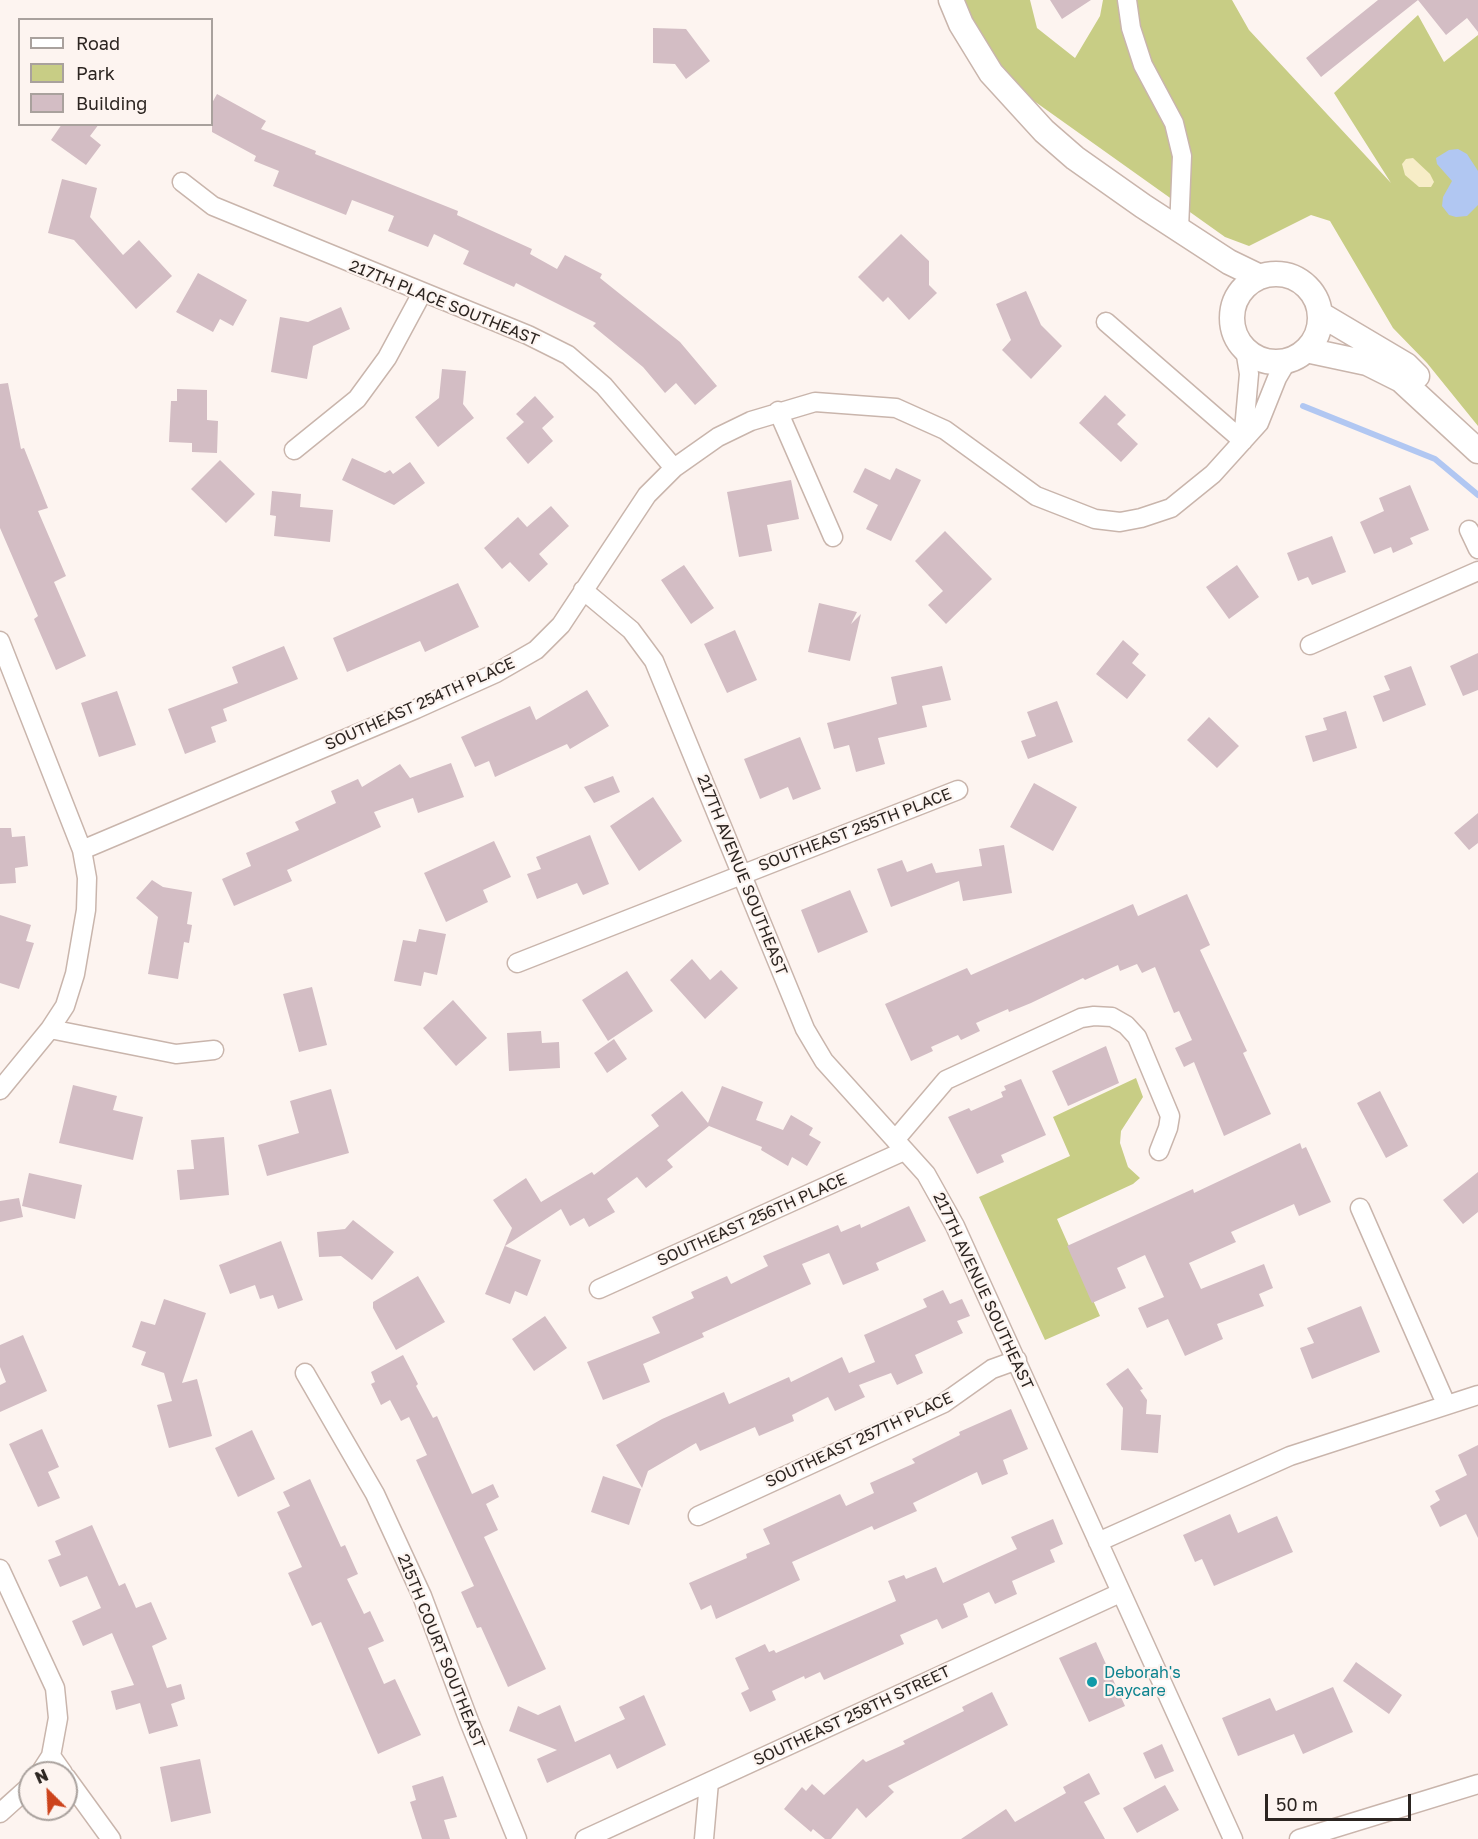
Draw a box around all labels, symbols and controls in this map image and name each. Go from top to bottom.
legend [18,18,213,126]
text: Road [76,32,120,54]
text: Park [76,62,115,84]
text: Building [76,92,147,114]
street label: 217TH PLACE SOUTHEAST [346,256,542,350]
street label: SOUTHEAST 254TH PLACE [322,653,518,755]
street label: 217TH AVENUE SOUTHEAST [693,772,791,978]
street label: SOUTHEAST 255TH PLACE [756,784,954,876]
street label: SOUTHEAST 256TH PLACE [654,1169,850,1271]
street label: 217TH AVENUE SOUTHEAST [929,1189,1037,1393]
street label: SOUTHEAST 257TH PLACE [762,1388,956,1492]
street label: 215TH COURT SOUTHEAST [393,1551,489,1751]
street label: SOUTHEAST 258TH STREET [750,1662,954,1770]
place label: Deborah's Daycare [1104,1663,1181,1701]
marker: Deborah's Daycare [1085,1675,1099,1689]
north arrow [18,1761,78,1821]
text: N [32,1765,51,1788]
scale bar [1268,1782,1414,1820]
text: 50 m [1276,1793,1318,1815]

